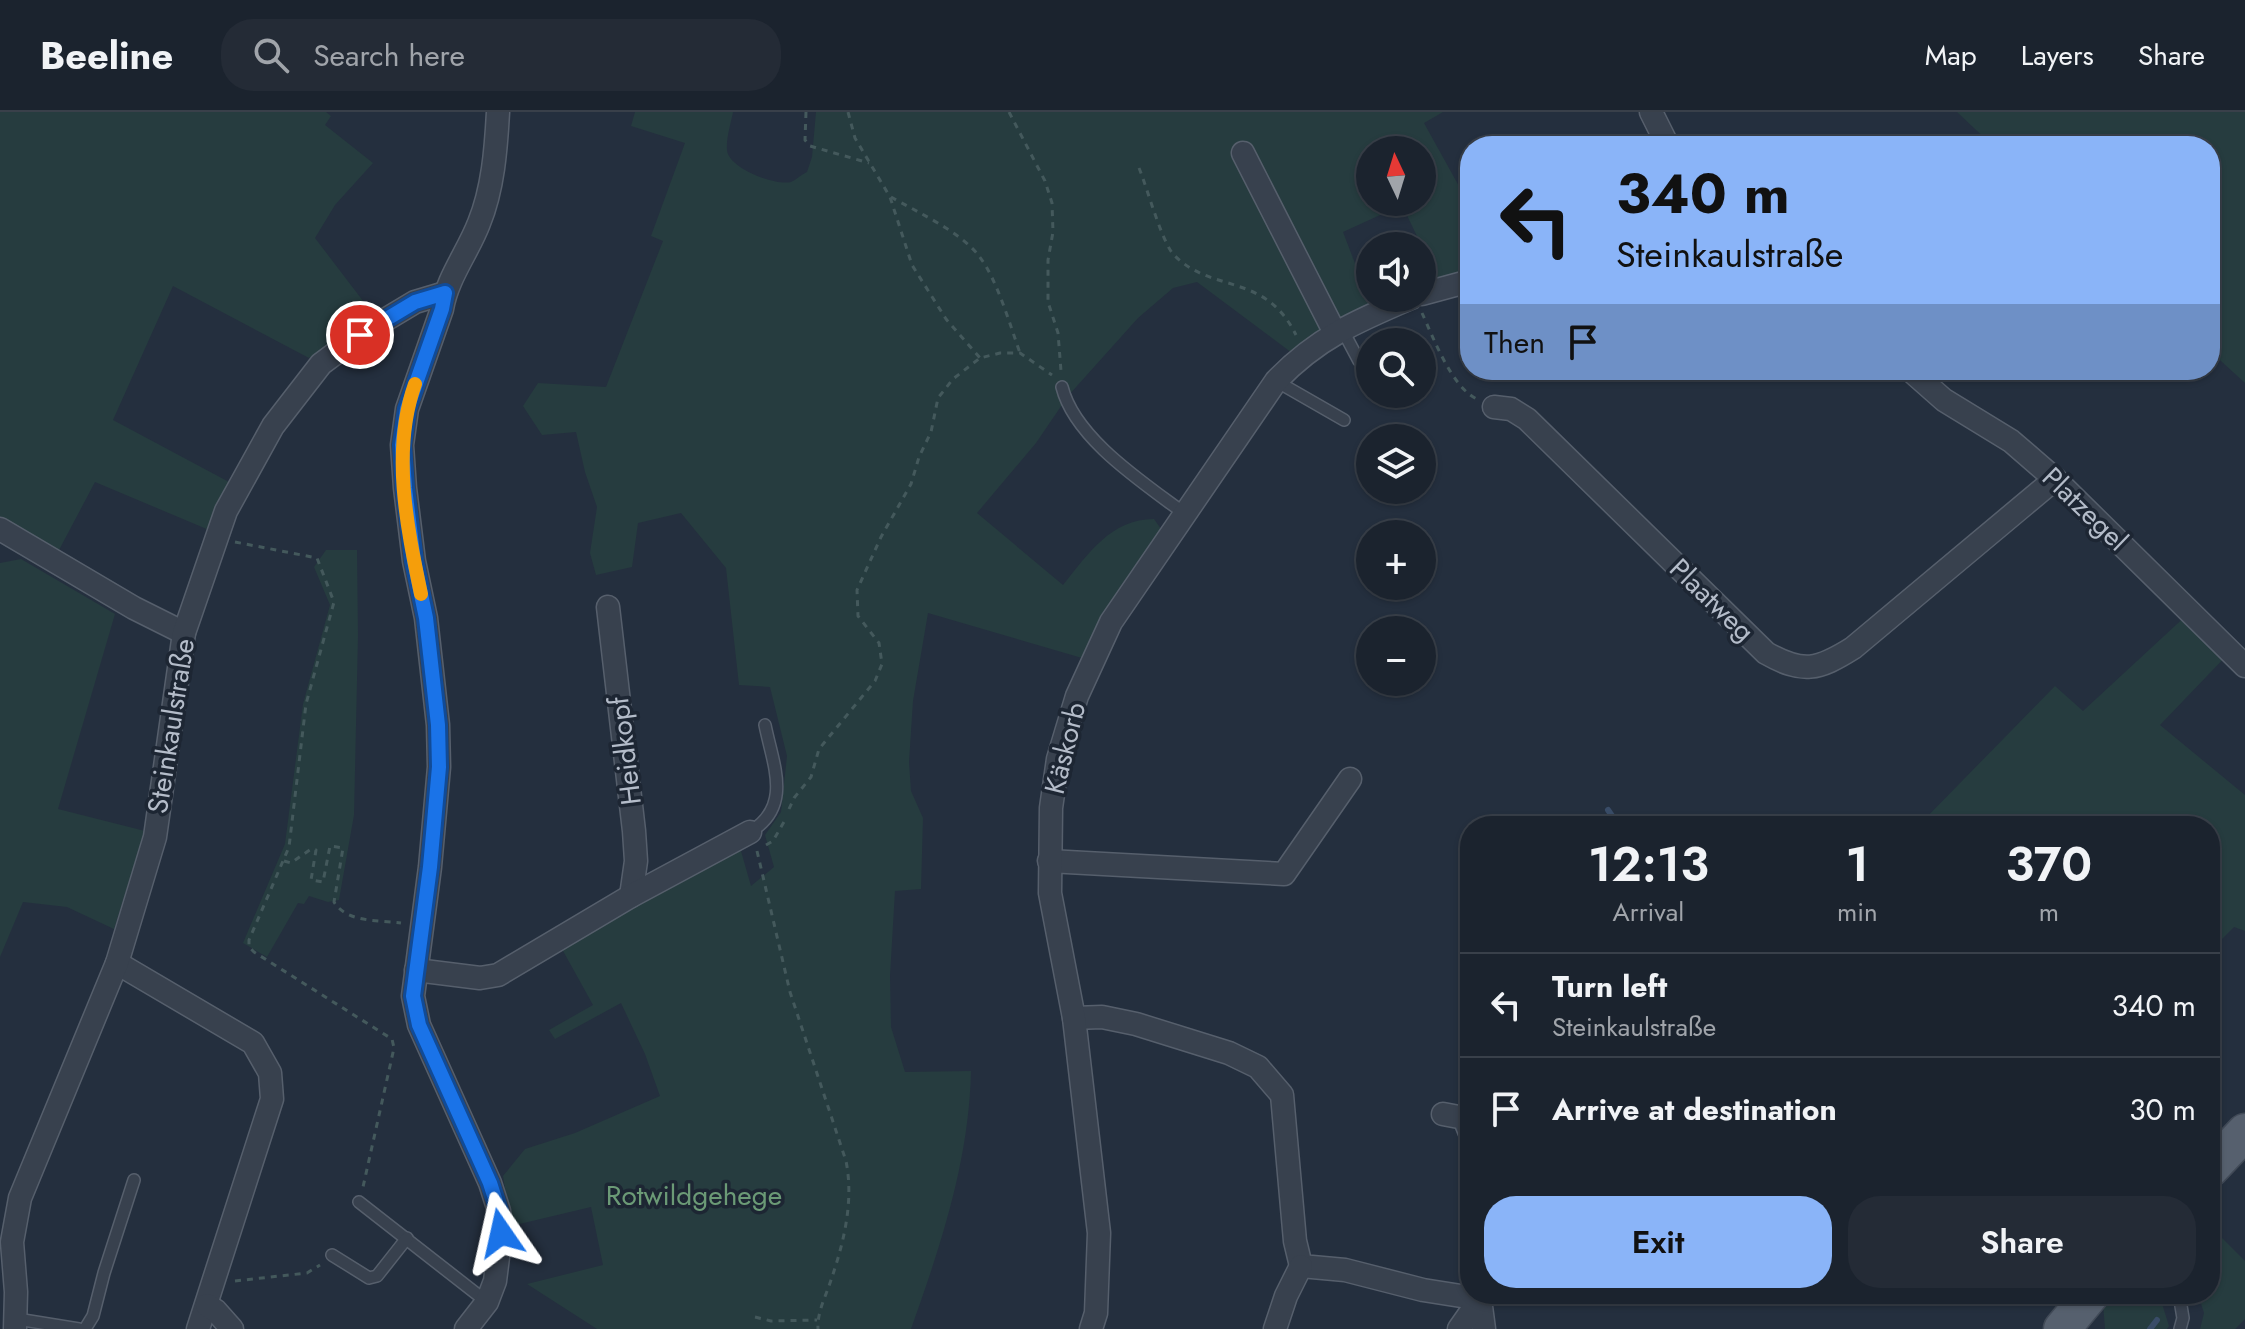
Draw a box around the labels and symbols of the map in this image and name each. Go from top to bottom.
north arrow [1356,136,1436,216]
pin [326,301,394,369]
street label: Platzegel [2033,458,2137,560]
street label: Plaatweg [1660,549,1764,651]
street label: Steinkaulstraße [137,636,205,816]
street label: Heidkopf [598,694,652,808]
street label: Käskorb [1034,698,1096,798]
park label: Rotwildgehege [606,1175,782,1216]
position arrow [459,1191,543,1275]

